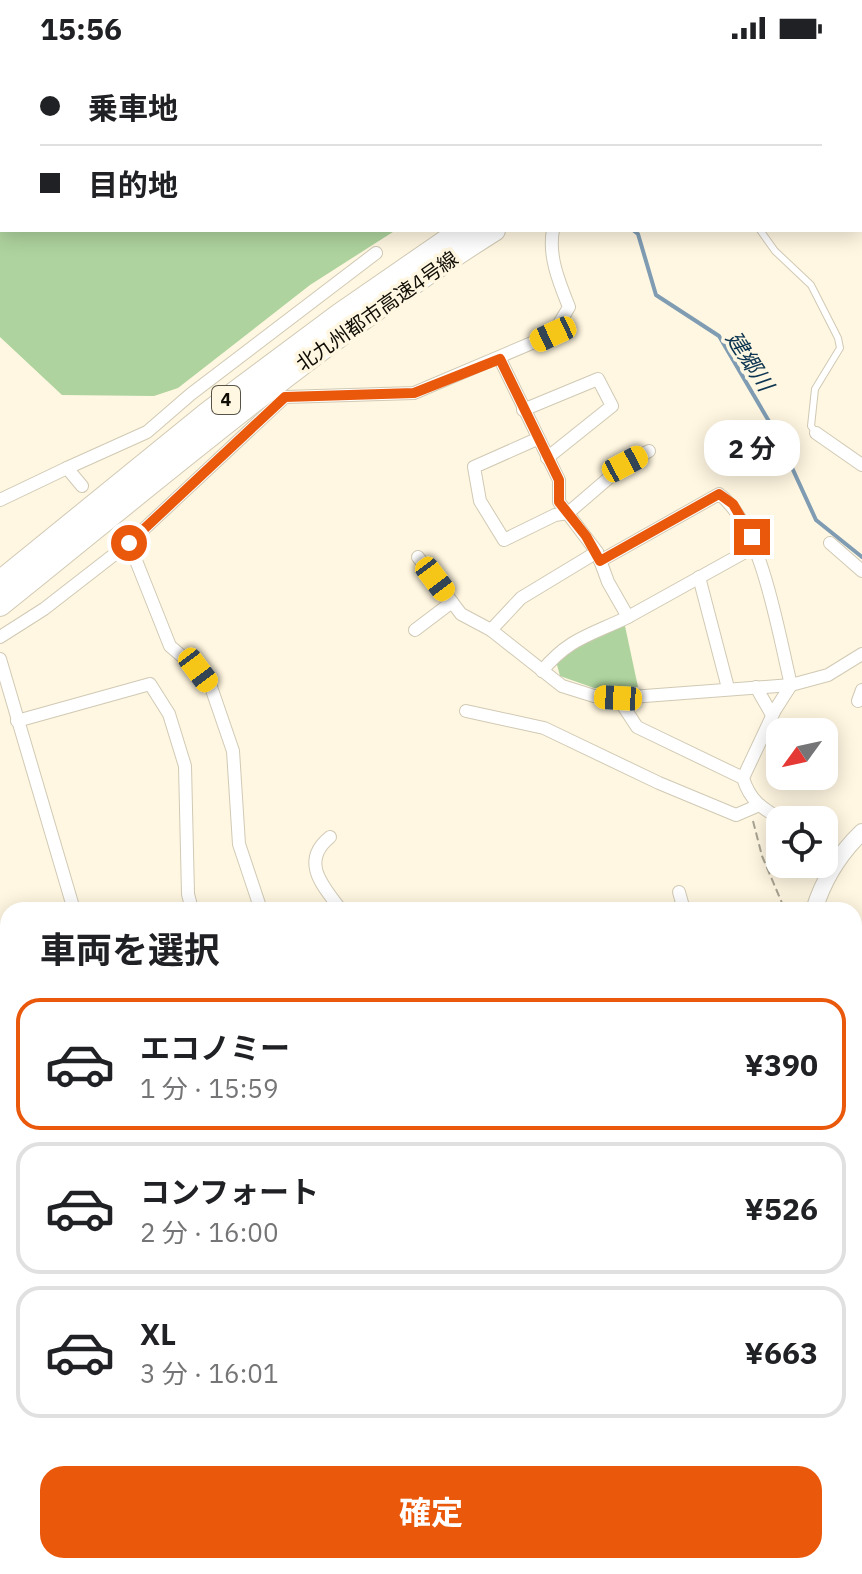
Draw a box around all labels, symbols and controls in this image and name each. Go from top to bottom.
text: 15:56 [40,9,122,48]
text: 乗車地 [88,88,178,127]
text: 目的地 [88,165,178,204]
street label: 北九州都市高速4号線 [290,244,463,377]
car [526,313,580,355]
water label: 建郷川 [720,325,782,398]
road number: 4 [212,386,240,414]
callout: 2 分 [704,421,800,477]
text: 2 分 [728,431,776,465]
car [598,442,652,486]
route end [734,519,770,555]
route start [111,525,147,561]
car [411,553,459,605]
car [174,644,222,696]
car [593,685,643,711]
north arrow [766,718,838,790]
map controls [766,718,838,878]
button: locate [766,806,838,878]
text: 車両を選択 [40,926,220,973]
icon: car [44,1028,116,1100]
text: エコノミー [140,1028,290,1067]
text: ¥390 [745,1045,818,1084]
text: 1 分 · 15:59 [140,1071,278,1105]
icon: car [44,1172,116,1244]
text: コンフォート [140,1172,319,1211]
text: ¥526 [745,1189,818,1228]
text: 2 分 · 16:00 [140,1215,278,1249]
text: XL [140,1314,176,1353]
icon: car [44,1316,116,1388]
text: ¥663 [745,1333,818,1372]
text: 3 分 · 16:01 [140,1356,278,1390]
button: 確定 [40,1466,822,1558]

